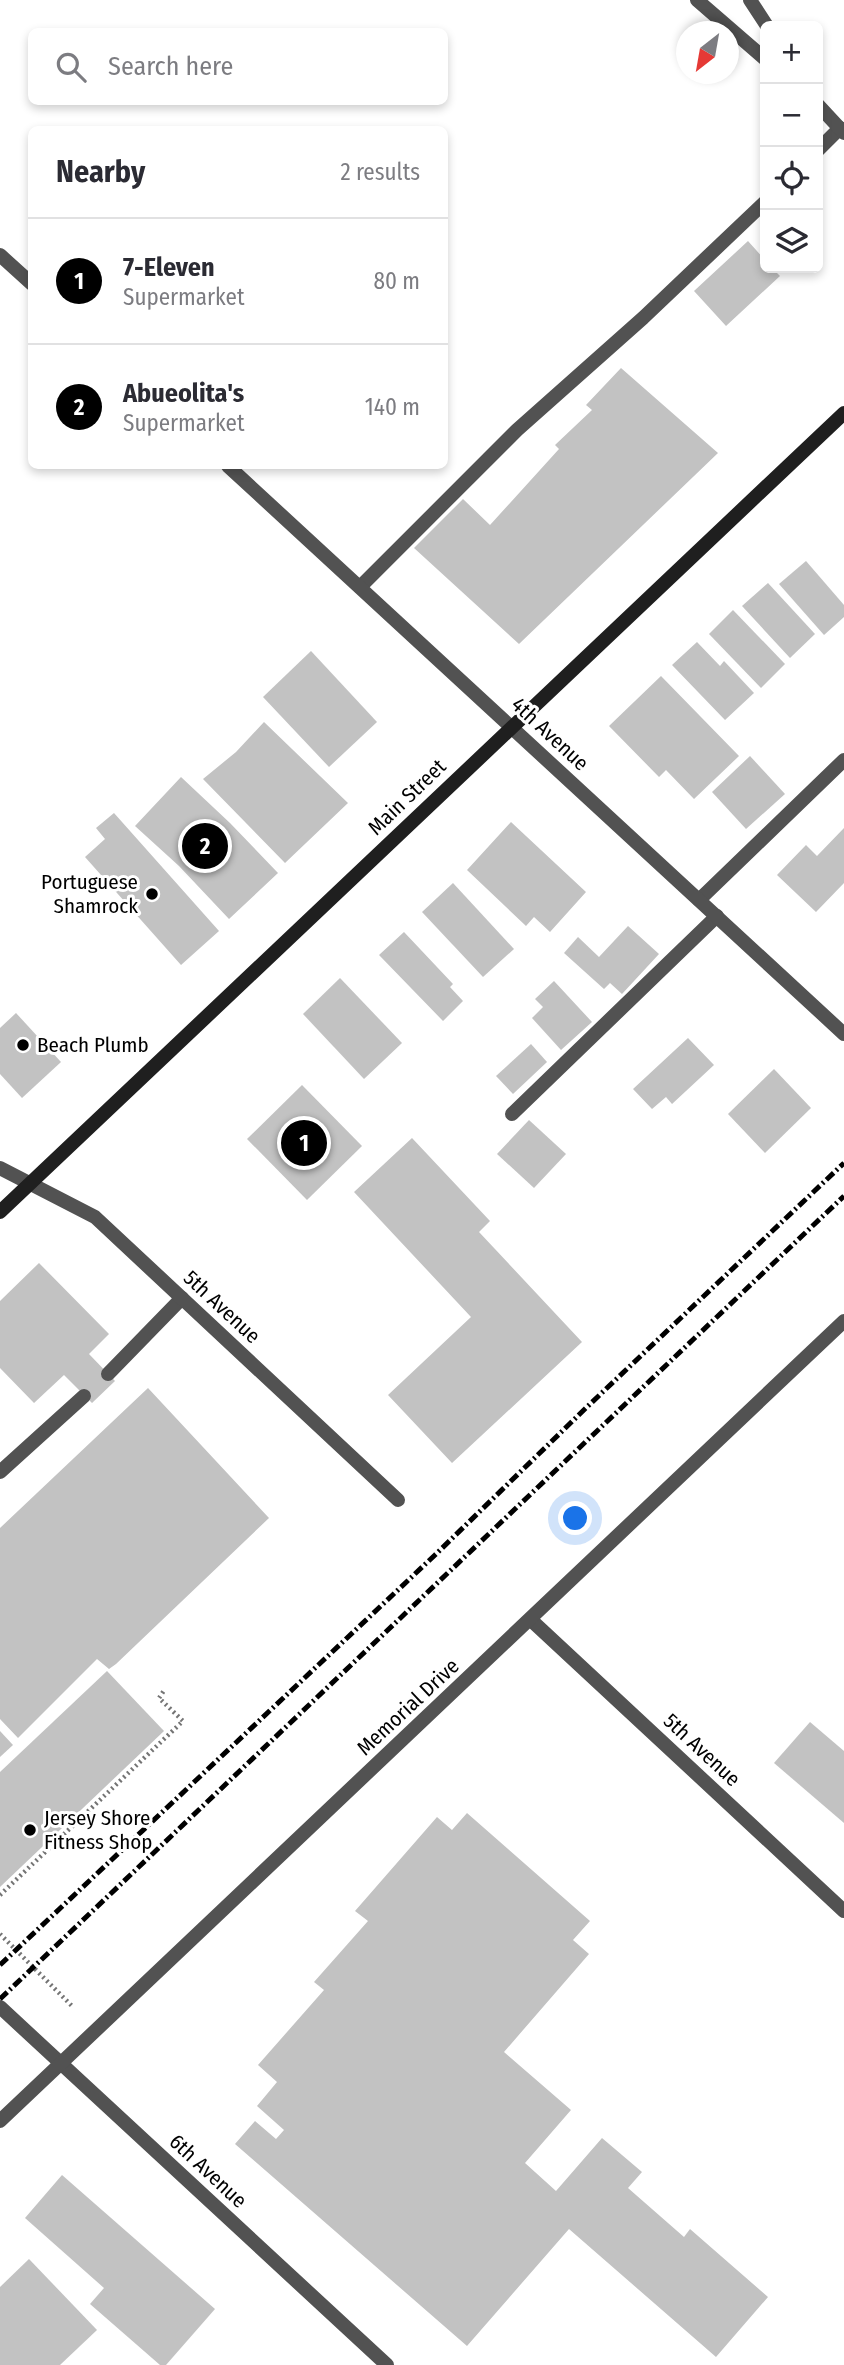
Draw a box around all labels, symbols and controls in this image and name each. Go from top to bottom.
north arrow [676,21,739,84]
map controls [760,21,823,273]
button: + [760,21,823,84]
search box [28,28,448,105]
icon: search [52,48,90,86]
text: Search here [108,51,233,82]
button: − [760,84,823,147]
button: locate [760,147,823,210]
text: Nearby [56,154,145,190]
text: 2 results [340,158,420,186]
button: layers [760,210,823,273]
text: 7-Eleven [123,252,215,283]
text: 1 [74,267,84,295]
text: 80 m [373,267,420,295]
text: Supermarket [123,283,244,311]
text: Abueolita's [123,378,244,409]
text: 2 [74,393,84,421]
text: 140 m [365,393,420,421]
text: Supermarket [123,409,244,437]
street label: 4th Avenue [506,692,594,776]
street label: Main Street [363,753,451,840]
pin: 2 [182,820,228,872]
place label: Portuguese Shamrock [41,869,138,919]
marker: Portuguese Shamrock [144,886,160,902]
place label: Beach Plumb [37,1032,149,1058]
marker: Beach Plumb [15,1037,31,1053]
pin: 1 [281,1117,327,1169]
street label: 5th Avenue [178,1265,266,1349]
your location [558,1501,592,1535]
street label: Memorial Drive [352,1653,464,1761]
street label: 5th Avenue [658,1708,746,1792]
place label: Jersey Shore Fitness Shop [44,1805,153,1855]
marker: Jersey Shore Fitness Shop [22,1822,38,1838]
street label: 6th Avenue [164,2129,252,2213]

